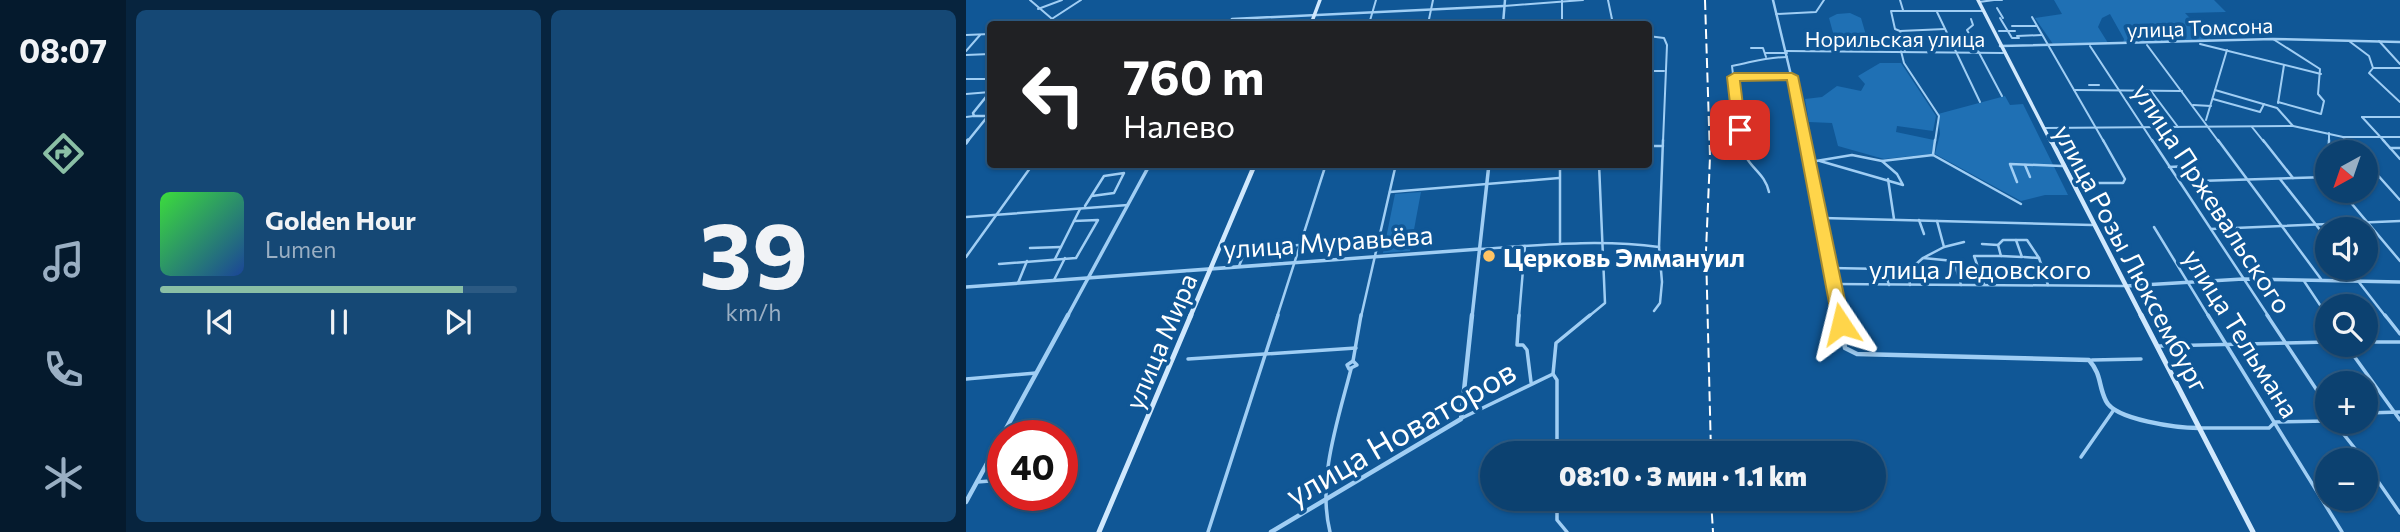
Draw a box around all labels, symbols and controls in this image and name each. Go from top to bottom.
street label: улица Томсона [2126,12,2274,42]
street label: Норильская улица [1805,26,1985,51]
text: 08:07 [19,30,107,70]
text: 760 m [1123,45,1265,105]
icon: left [1008,49,1099,140]
street label: улица Пржевальского [2127,77,2299,319]
pin [1710,100,1770,160]
text: Налево [1123,105,1235,145]
icon: arrive [1721,111,1759,149]
street label: улица Розы Люксембург [2048,119,2216,397]
icon: directions [39,129,88,178]
north arrow [2315,140,2378,203]
map controls [2315,140,2378,511]
text: 39 [699,196,808,308]
text: Golden Hour [265,204,416,235]
button: sound [2315,217,2378,280]
street label: улица Муравьёва [1222,218,1434,264]
text: Lumen [265,235,336,263]
icon: music [39,237,88,286]
place label: Церковь Эммануил [1503,241,1745,272]
street label: улица Тельмана [2178,243,2306,423]
marker: Церковь Эммануил [1481,248,1497,264]
street label: улица Ледовского [1869,253,2091,284]
street label: улица Мира [1117,268,1203,414]
position arrow [1804,287,1878,361]
button: search [2315,294,2378,357]
text: km/h [726,298,781,326]
icon: previous [201,303,239,341]
icon: pause [320,303,358,341]
icon: next [439,303,477,341]
icon: phone [39,345,88,394]
street label: улица Новаторов [1278,350,1522,514]
button: + [2315,371,2378,434]
speed limit sign: 40 [987,420,1078,511]
button: − [2315,448,2378,511]
icon: climate [39,453,88,502]
text: 08:10 · 3 мин · 1.1 km [1559,460,1807,491]

